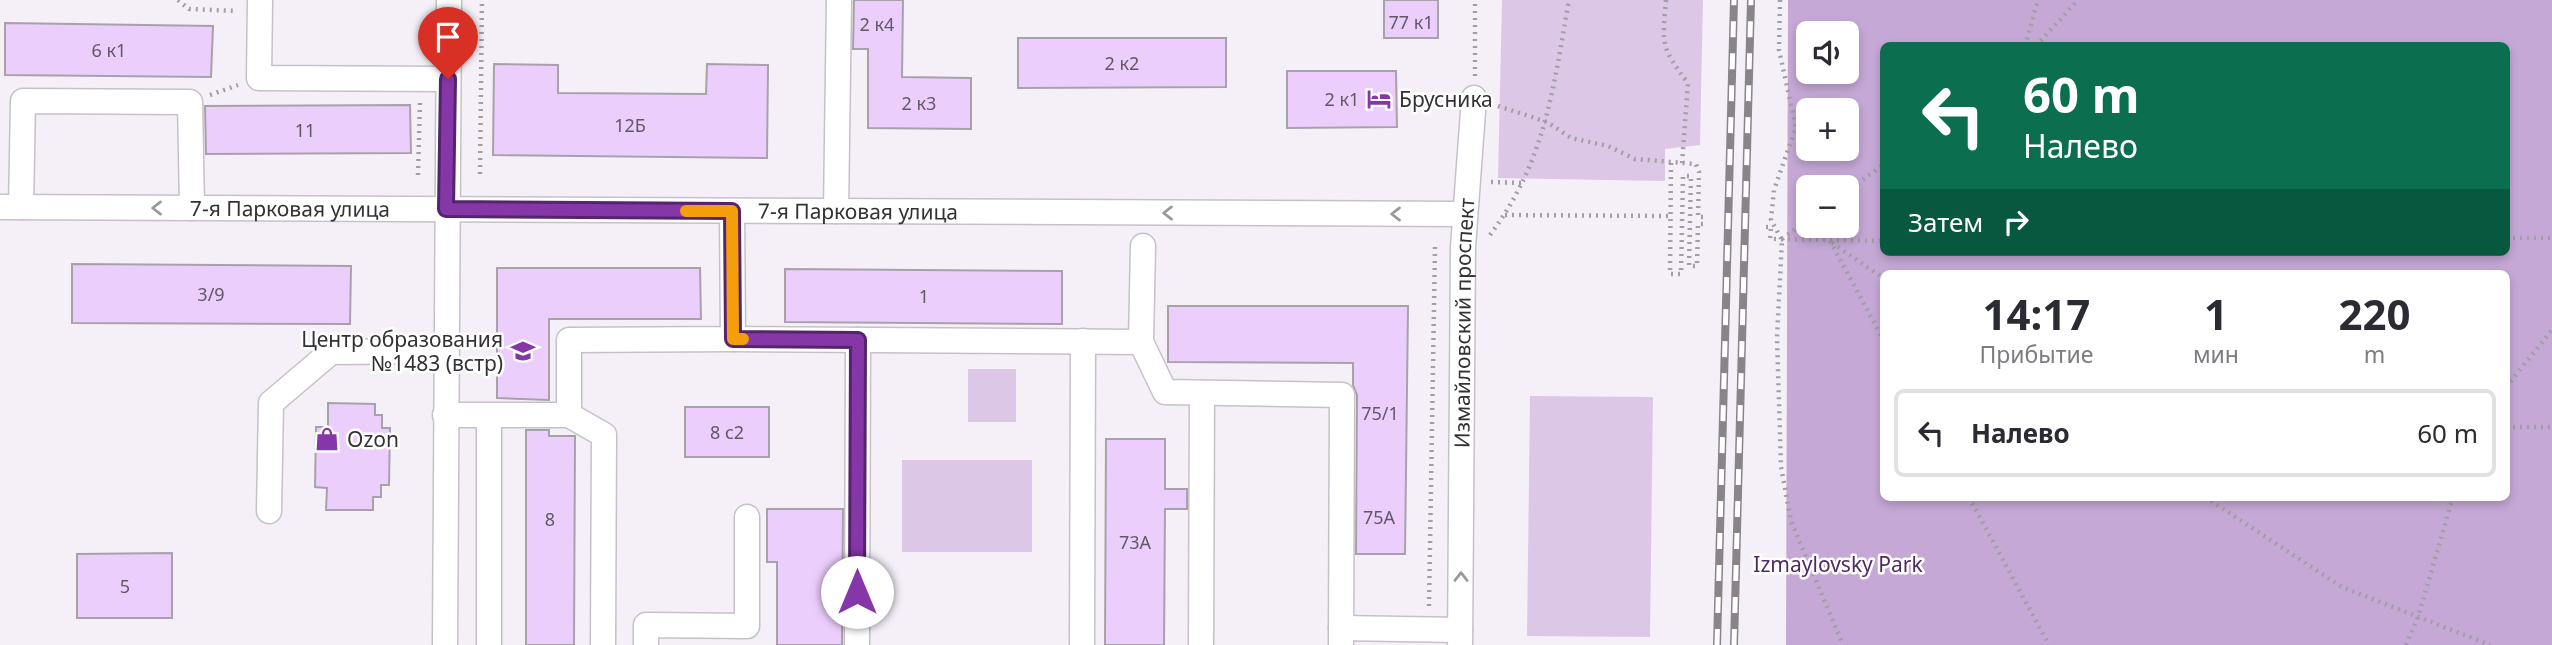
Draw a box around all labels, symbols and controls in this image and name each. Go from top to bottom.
pin [418,7,478,79]
house number: 77 к1 [1388,10,1434,34]
house number: 2 к4 [860,12,894,36]
icon: arrive [429,18,467,56]
map controls [1796,21,1859,238]
button: sound [1796,21,1859,84]
house number: 6 к1 [92,38,126,62]
house number: 2 к2 [1105,51,1139,75]
text: 60 m [2023,61,2140,127]
icon: left [1908,70,1999,161]
hotel icon: Брусника [1365,85,1393,113]
place label: Брусника [1399,85,1493,113]
house number: 2 к1 [1325,87,1359,111]
house number: 2 к3 [902,91,936,115]
button: + [1796,98,1859,161]
house number: 12Б [614,113,646,137]
house number: 11 [295,118,315,142]
text: Налево [2023,124,2138,167]
button: − [1796,175,1859,238]
street label: 7-я Парковая улица [190,194,390,223]
street label: 7-я Парковая улица [758,197,958,226]
street label: Измайловский проспект [1447,197,1481,448]
one-way arrow [151,200,162,216]
icon: right [1997,203,2035,241]
text: Затем [1908,204,1983,240]
one-way arrow [1163,205,1173,221]
one-way arrow [1390,206,1401,222]
house number: 3/9 [197,282,225,306]
house number: 1 [919,284,929,308]
text: 14:17 [1983,285,2090,342]
text: 1 [2204,285,2228,342]
text: 220 [2338,285,2411,342]
place label: Центр образования №1483 (встр) [301,325,503,377]
school or university icon: Центр образования №1483 (встр) [509,337,537,365]
text: Прибытие [1979,338,2093,370]
text: мин [2193,338,2239,370]
text: m [2364,338,2385,370]
house number: 75/1 [1361,401,1399,425]
icon: left [1912,414,1950,452]
text: Налево [1971,415,2070,451]
text: 60 m [2417,415,2478,451]
house number: 8 с2 [710,420,744,444]
shop icon: Ozon [313,425,341,453]
place label: Ozon [347,425,399,453]
house number: 75А [1363,505,1396,529]
house number: 8 [545,507,555,531]
house number: 73А [1119,530,1152,554]
park label: Izmaylovsky Park [1753,550,1923,578]
position arrow [820,555,894,629]
one-way arrow [1453,571,1468,582]
house number: 5 [120,574,130,598]

